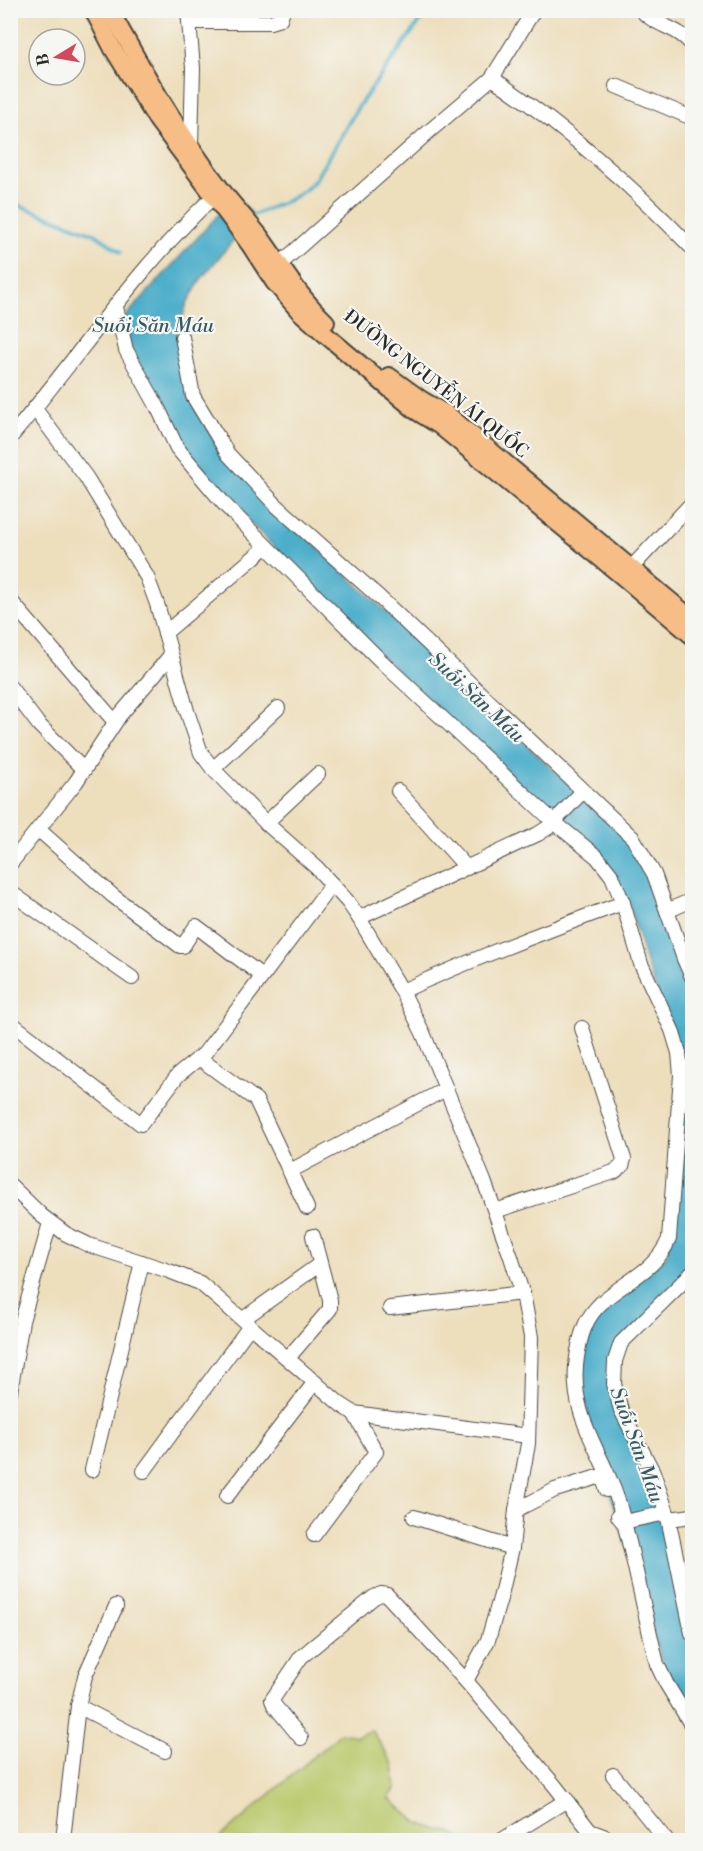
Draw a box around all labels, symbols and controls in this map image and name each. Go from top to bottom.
north arrow [27,27,87,87]
text: B [32,52,54,67]
street label: ĐƯỜNG NGUYỄN ÁI QUỐC [339,302,535,463]
water label: Suối Săn Máu [92,314,214,339]
water label: Suối Săn Máu [423,647,529,749]
water label: Suối Săn Máu [603,1383,669,1507]

